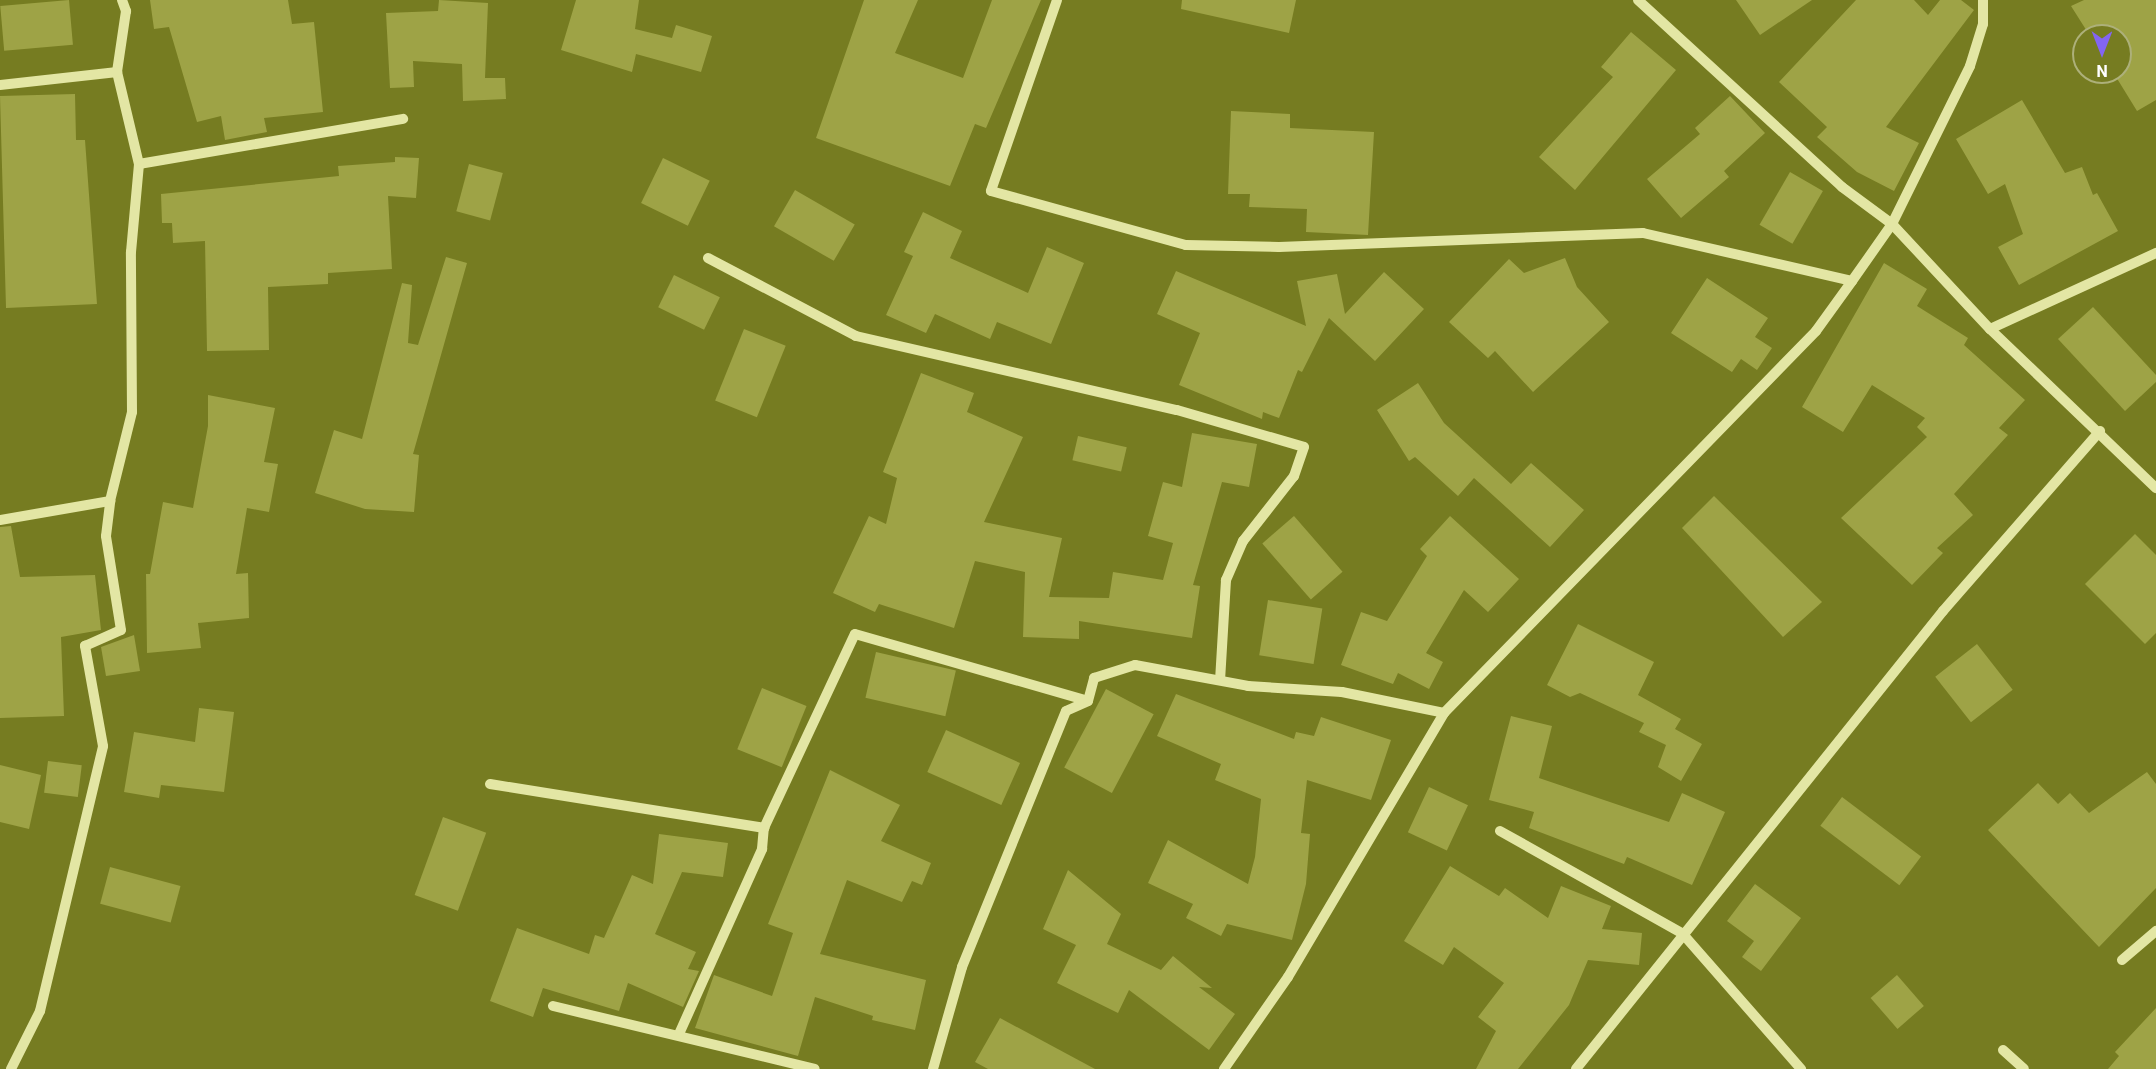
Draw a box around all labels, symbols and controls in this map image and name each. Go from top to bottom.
north arrow [2072,24,2132,84]
text: N [2096,61,2108,80]

